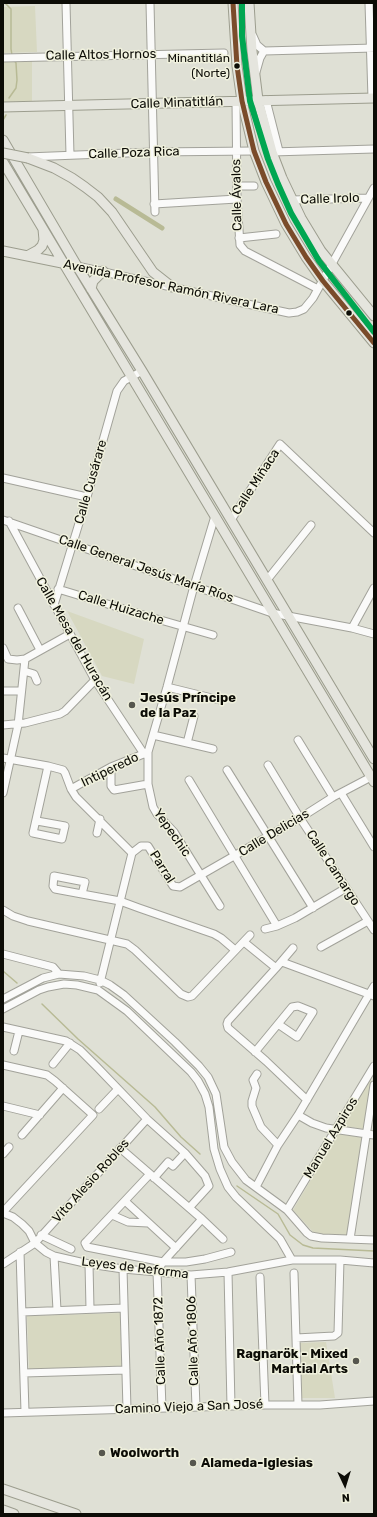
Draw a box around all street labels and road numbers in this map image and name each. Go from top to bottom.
street label: Calle Altos Hornos [46,46,156,64]
street label: Calle Minatitlán [130,94,224,112]
street label: Calle Poza Rica [88,144,180,162]
street label: Calle Ávalos [229,159,245,231]
street label: Calle Irolo [300,190,360,208]
street label: Avenida Profesor Ramón Rivera Lara [62,257,280,317]
street label: Calle Cusárare [72,438,110,526]
street label: Calle Miñaca [229,446,283,518]
street label: Calle General Jesús María Ríos [57,532,235,606]
street label: Calle Mesa del Huracán [32,575,116,703]
street label: Calle Huizache [76,588,166,628]
street label: Intiperedo [79,749,141,791]
street label: Yepechic [150,806,194,860]
street label: Calle Delicias [236,806,312,860]
street label: Calle Camargo [303,827,363,909]
street label: Parral [146,848,178,886]
street label: Manuel Azpiros [301,1095,361,1181]
street label: Vito Alesio Robles [49,1136,133,1226]
street label: Leyes de Reforma [80,1254,190,1282]
street label: Calle Año 1806 [184,1296,202,1386]
street label: Calle Año 1872 [151,1297,169,1385]
street label: Camino Viejo a San José [115,1397,263,1417]

